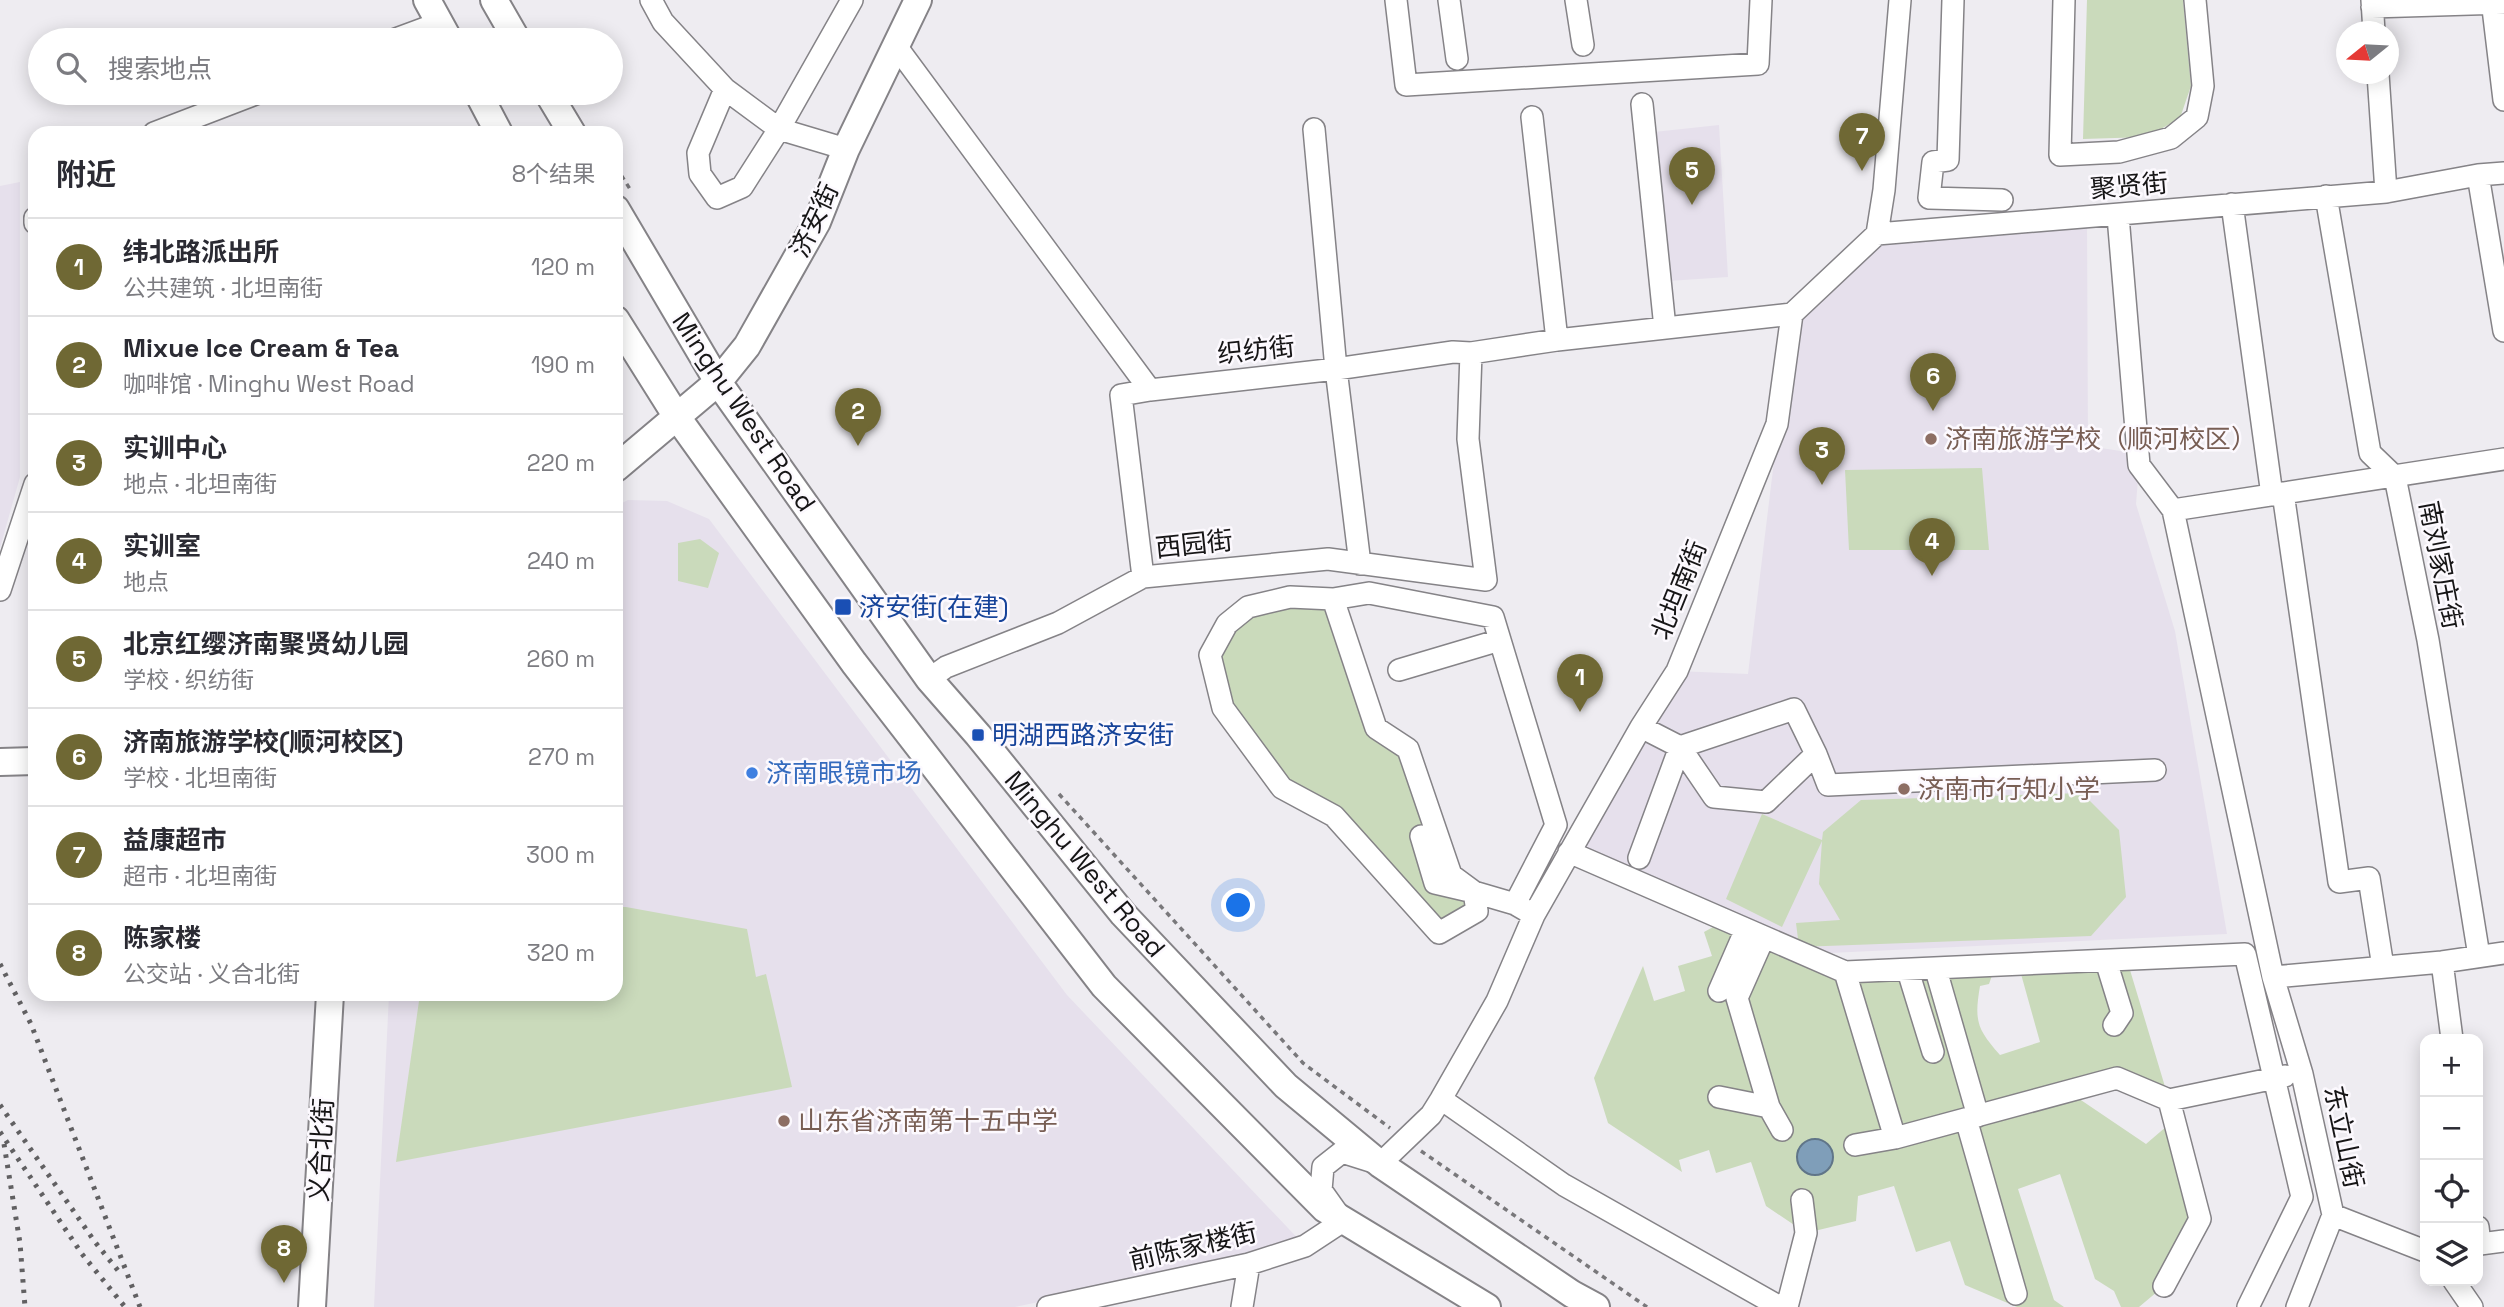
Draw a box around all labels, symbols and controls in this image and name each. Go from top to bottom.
north arrow [2336,21,2399,84]
search box [28,28,623,105]
icon: search [52,48,90,86]
text: 搜索地点 [108,52,212,86]
pin: 7 [1839,113,1885,171]
pin: 5 [1669,147,1715,205]
text: 附近 [56,155,116,194]
text: 8个结果 [512,159,595,189]
street label: 聚贤街 [2089,166,2169,206]
street label: 济安街 [782,177,846,263]
text: 纬北路派出所 [123,235,279,269]
text: 1 [74,252,84,282]
text: 120 m [531,252,595,282]
text: 公共建筑 · 北坦南街 [123,273,323,303]
street label: Minghu West Road [665,306,823,518]
street label: 织纺街 [1215,329,1297,371]
text: Mixue Ice Cream & Tea [123,331,399,365]
text: 2 [72,350,86,380]
text: 190 m [531,350,595,380]
pin: 6 [1910,353,1956,411]
text: 咖啡馆 · Minghu West Road [123,369,414,399]
pin: 2 [835,388,881,446]
place label: 济南旅游学校（顺河校区） [1945,422,2257,456]
pin: 3 [1799,427,1845,485]
text: 实训中心 [123,431,227,465]
marker: 济南旅游学校（顺河校区） [1923,431,1939,447]
text: 3 [72,448,86,478]
text: 220 m [527,448,595,478]
text: 地点 · 北坦南街 [123,469,277,499]
street label: 南刘家庄街 [2412,498,2470,632]
pin: 4 [1909,518,1955,576]
street label: 西园街 [1153,523,1235,565]
text: 实训室 [123,529,201,563]
street label: 北坦南街 [1644,535,1714,645]
text: 4 [72,546,86,576]
text: 240 m [527,546,595,576]
text: 地点 [123,567,169,597]
place label: 济安街(在建) [859,590,1009,624]
marker: 济安街(在建) [833,597,853,617]
text: 北京红缨济南聚贤幼儿园 [123,627,409,661]
text: 5 [72,644,86,674]
text: 260 m [527,644,595,674]
pin: 1 [1557,654,1603,712]
text: 学校 · 织纺街 [123,665,254,695]
place label: 明湖西路济安街 [992,718,1174,752]
text: 济南旅游学校(顺河校区) [123,725,404,759]
marker: 明湖西路济安街 [970,727,986,743]
text: 6 [72,742,86,772]
text: 270 m [528,742,595,772]
place label: 济南眼镜市场 [766,756,922,790]
text: 学校 · 北坦南街 [123,763,277,793]
street label: Minghu West Road [997,764,1173,964]
marker: 济南眼镜市场 [744,765,760,781]
place label: 济南市行知小学 [1918,772,2100,806]
marker: 济南市行知小学 [1896,781,1912,797]
text: 益康超市 [123,823,227,857]
text: 7 [73,840,85,870]
text: 300 m [526,840,595,870]
text: 超市 · 北坦南街 [123,861,277,891]
your location [1221,888,1255,922]
text: 陈家楼 [123,921,201,955]
text: 8 [72,938,86,968]
text: 320 m [527,938,595,968]
text: 公交站 · 义合北街 [123,959,300,989]
map controls [2420,1034,2483,1286]
button: + [2420,1034,2483,1097]
street label: 东立山街 [2317,1083,2371,1191]
street label: 义合北街 [301,1097,341,1203]
button: − [2420,1097,2483,1160]
place label: 山东省济南第十五中学 [798,1104,1058,1138]
marker: 山东省济南第十五中学 [776,1113,792,1129]
button: locate [2420,1160,2483,1223]
street label: 前陈家楼街 [1126,1215,1260,1277]
button: layers [2420,1223,2483,1286]
pin: 8 [261,1225,307,1283]

